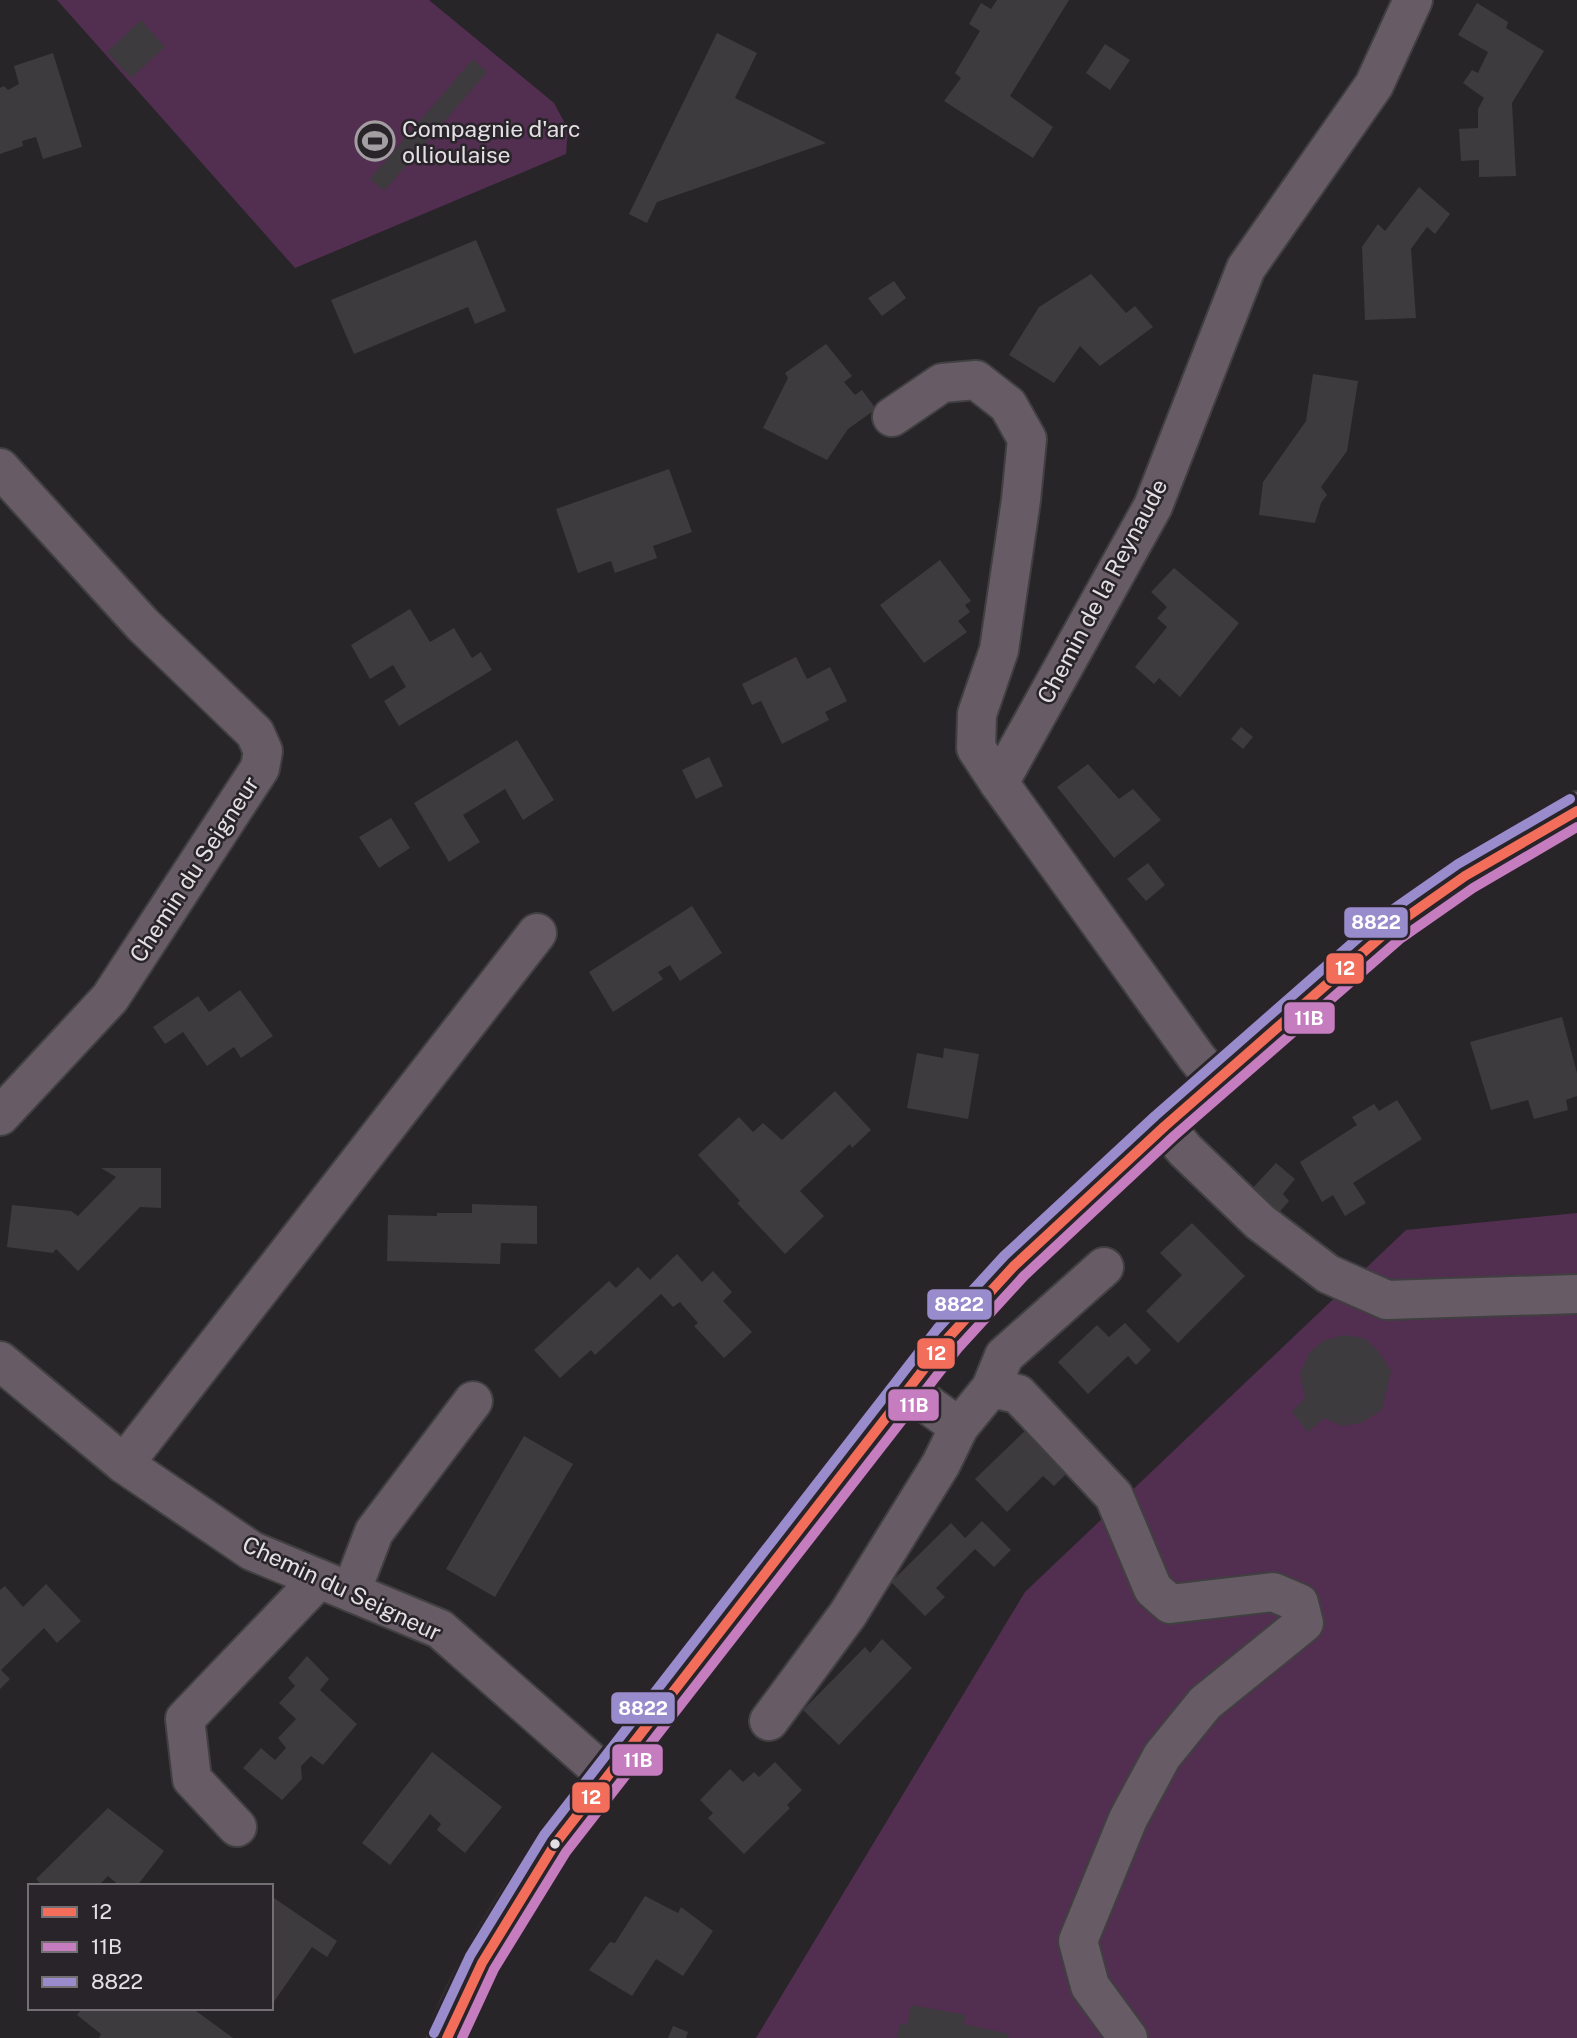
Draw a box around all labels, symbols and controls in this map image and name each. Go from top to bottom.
place label: Compagnie d'arc ollioulaise [402,115,580,168]
sports icon: Compagnie d'arc ollioulaise [354,120,396,162]
street label: Chemin de la Reynaude [1031,474,1173,708]
street label: Chemin du Seigneur [124,771,264,967]
line badge: 8822 [1343,906,1409,939]
text: 8822 [1351,911,1401,933]
line badge: 12 [1325,952,1365,985]
text: 12 [1335,957,1355,979]
line badge: 11B [1283,1001,1336,1035]
text: 11B [1294,1007,1324,1029]
line badge: 8822 [926,1288,993,1321]
text: 8822 [934,1293,984,1315]
line badge: 12 [916,1337,956,1370]
text: 12 [926,1342,946,1364]
line badge: 11B [887,1388,940,1422]
text: 11B [899,1394,929,1416]
street label: Chemin du Seigneur [238,1530,446,1646]
line badge: 8822 [610,1691,676,1725]
text: 8822 [618,1697,668,1719]
line badge: 11B [611,1743,664,1777]
text: 11B [623,1749,653,1771]
line badge: 12 [571,1781,611,1814]
text: 12 [581,1786,601,1808]
unlabelled marker [548,1837,562,1851]
legend [28,1884,273,2010]
text: 12 [91,1899,112,1924]
text: 11B [91,1934,122,1959]
text: 8822 [91,1969,143,1994]

